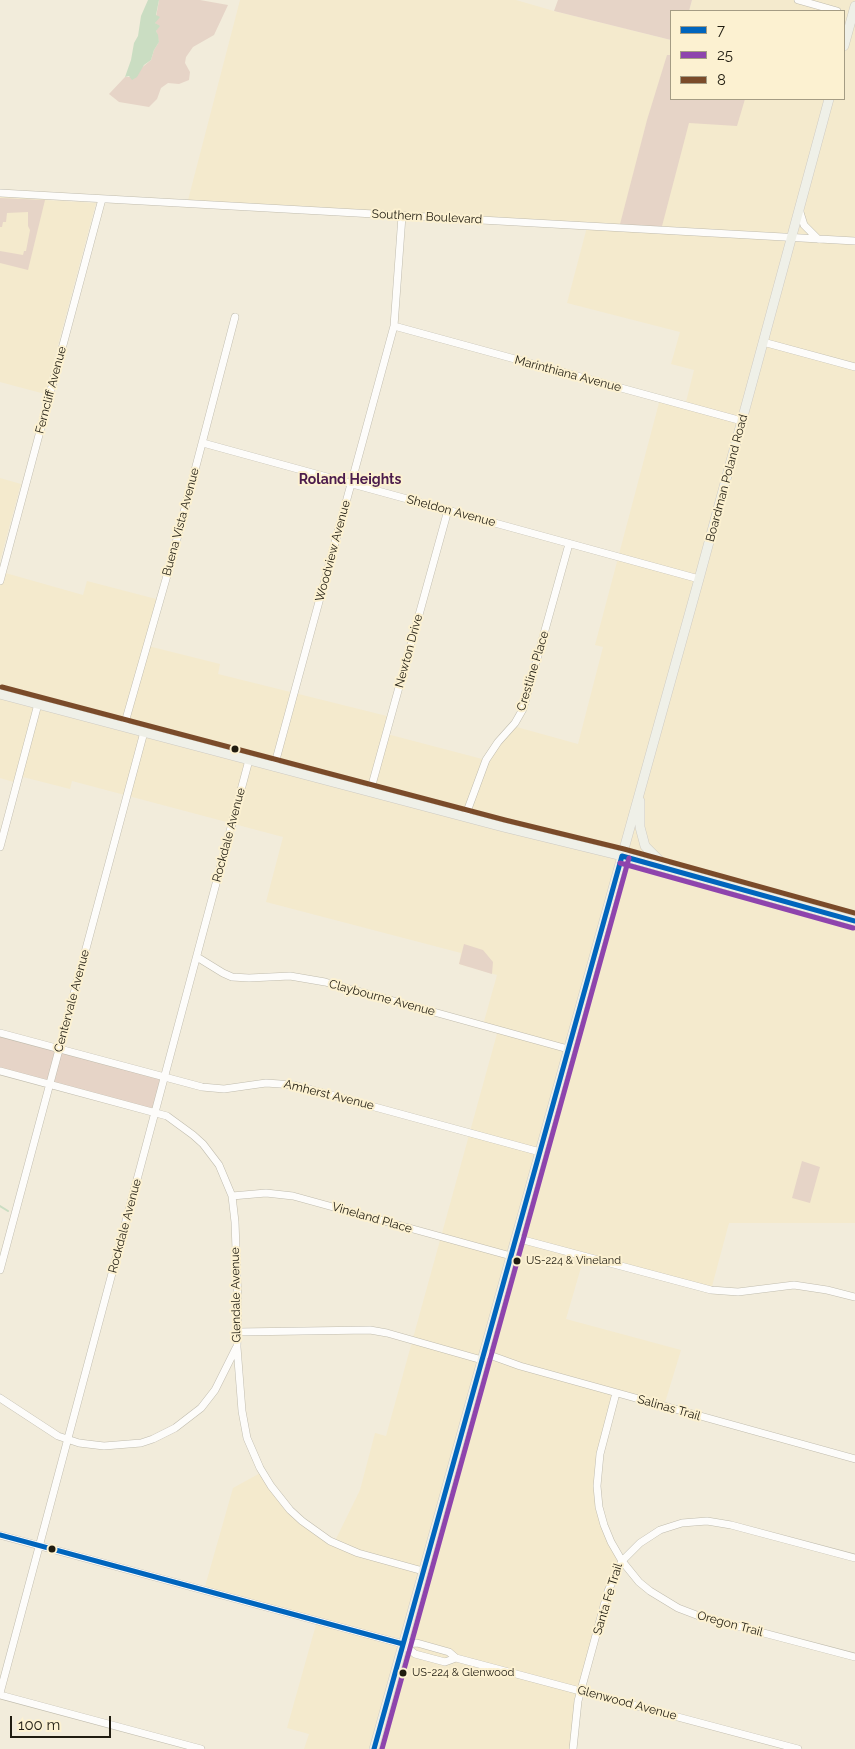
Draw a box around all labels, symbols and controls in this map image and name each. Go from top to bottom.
legend [670,10,845,100]
text: 7 [717,21,725,39]
text: 25 [717,46,733,64]
text: 8 [717,71,726,89]
street label: Southern Boulevard [371,207,483,227]
street label: Ferncliff Avenue [32,345,70,435]
street label: Marinthiana Avenue [513,353,623,395]
street label: Boardman Poland Road [703,413,751,543]
street label: Buena Vista Avenue [160,467,202,577]
district label: Roland Heights [299,472,401,488]
street label: Sheldon Avenue [405,492,497,530]
street label: Woodview Avenue [313,499,353,603]
street label: Newton Drive [392,613,426,689]
street label: Crestline Place [514,629,552,713]
unlabelled marker [230,744,240,754]
street label: Rockdale Avenue [210,786,248,884]
street label: Centervale Avenue [51,948,93,1054]
street label: Claybourne Avenue [327,977,437,1019]
street label: Amherst Avenue [282,1077,376,1113]
street label: Rockdale Avenue [106,1177,144,1275]
street label: Vineland Place [330,1200,414,1236]
street label: Glendale Avenue [228,1247,244,1343]
place label: US-224 & Vineland [526,1254,621,1268]
marker: US-224 & Vineland [512,1256,522,1266]
street label: Salinas Trail [636,1392,702,1424]
unlabelled marker [47,1544,57,1554]
street label: Santa Fe Trail [590,1562,626,1636]
street label: Oregon Trail [696,1608,764,1640]
place label: US-224 & Glenwood [412,1666,514,1680]
marker: US-224 & Glenwood [398,1668,408,1678]
street label: Glenwood Avenue [576,1683,678,1723]
scale bar [12,1706,114,1738]
text: 100 m [18,1716,60,1734]

